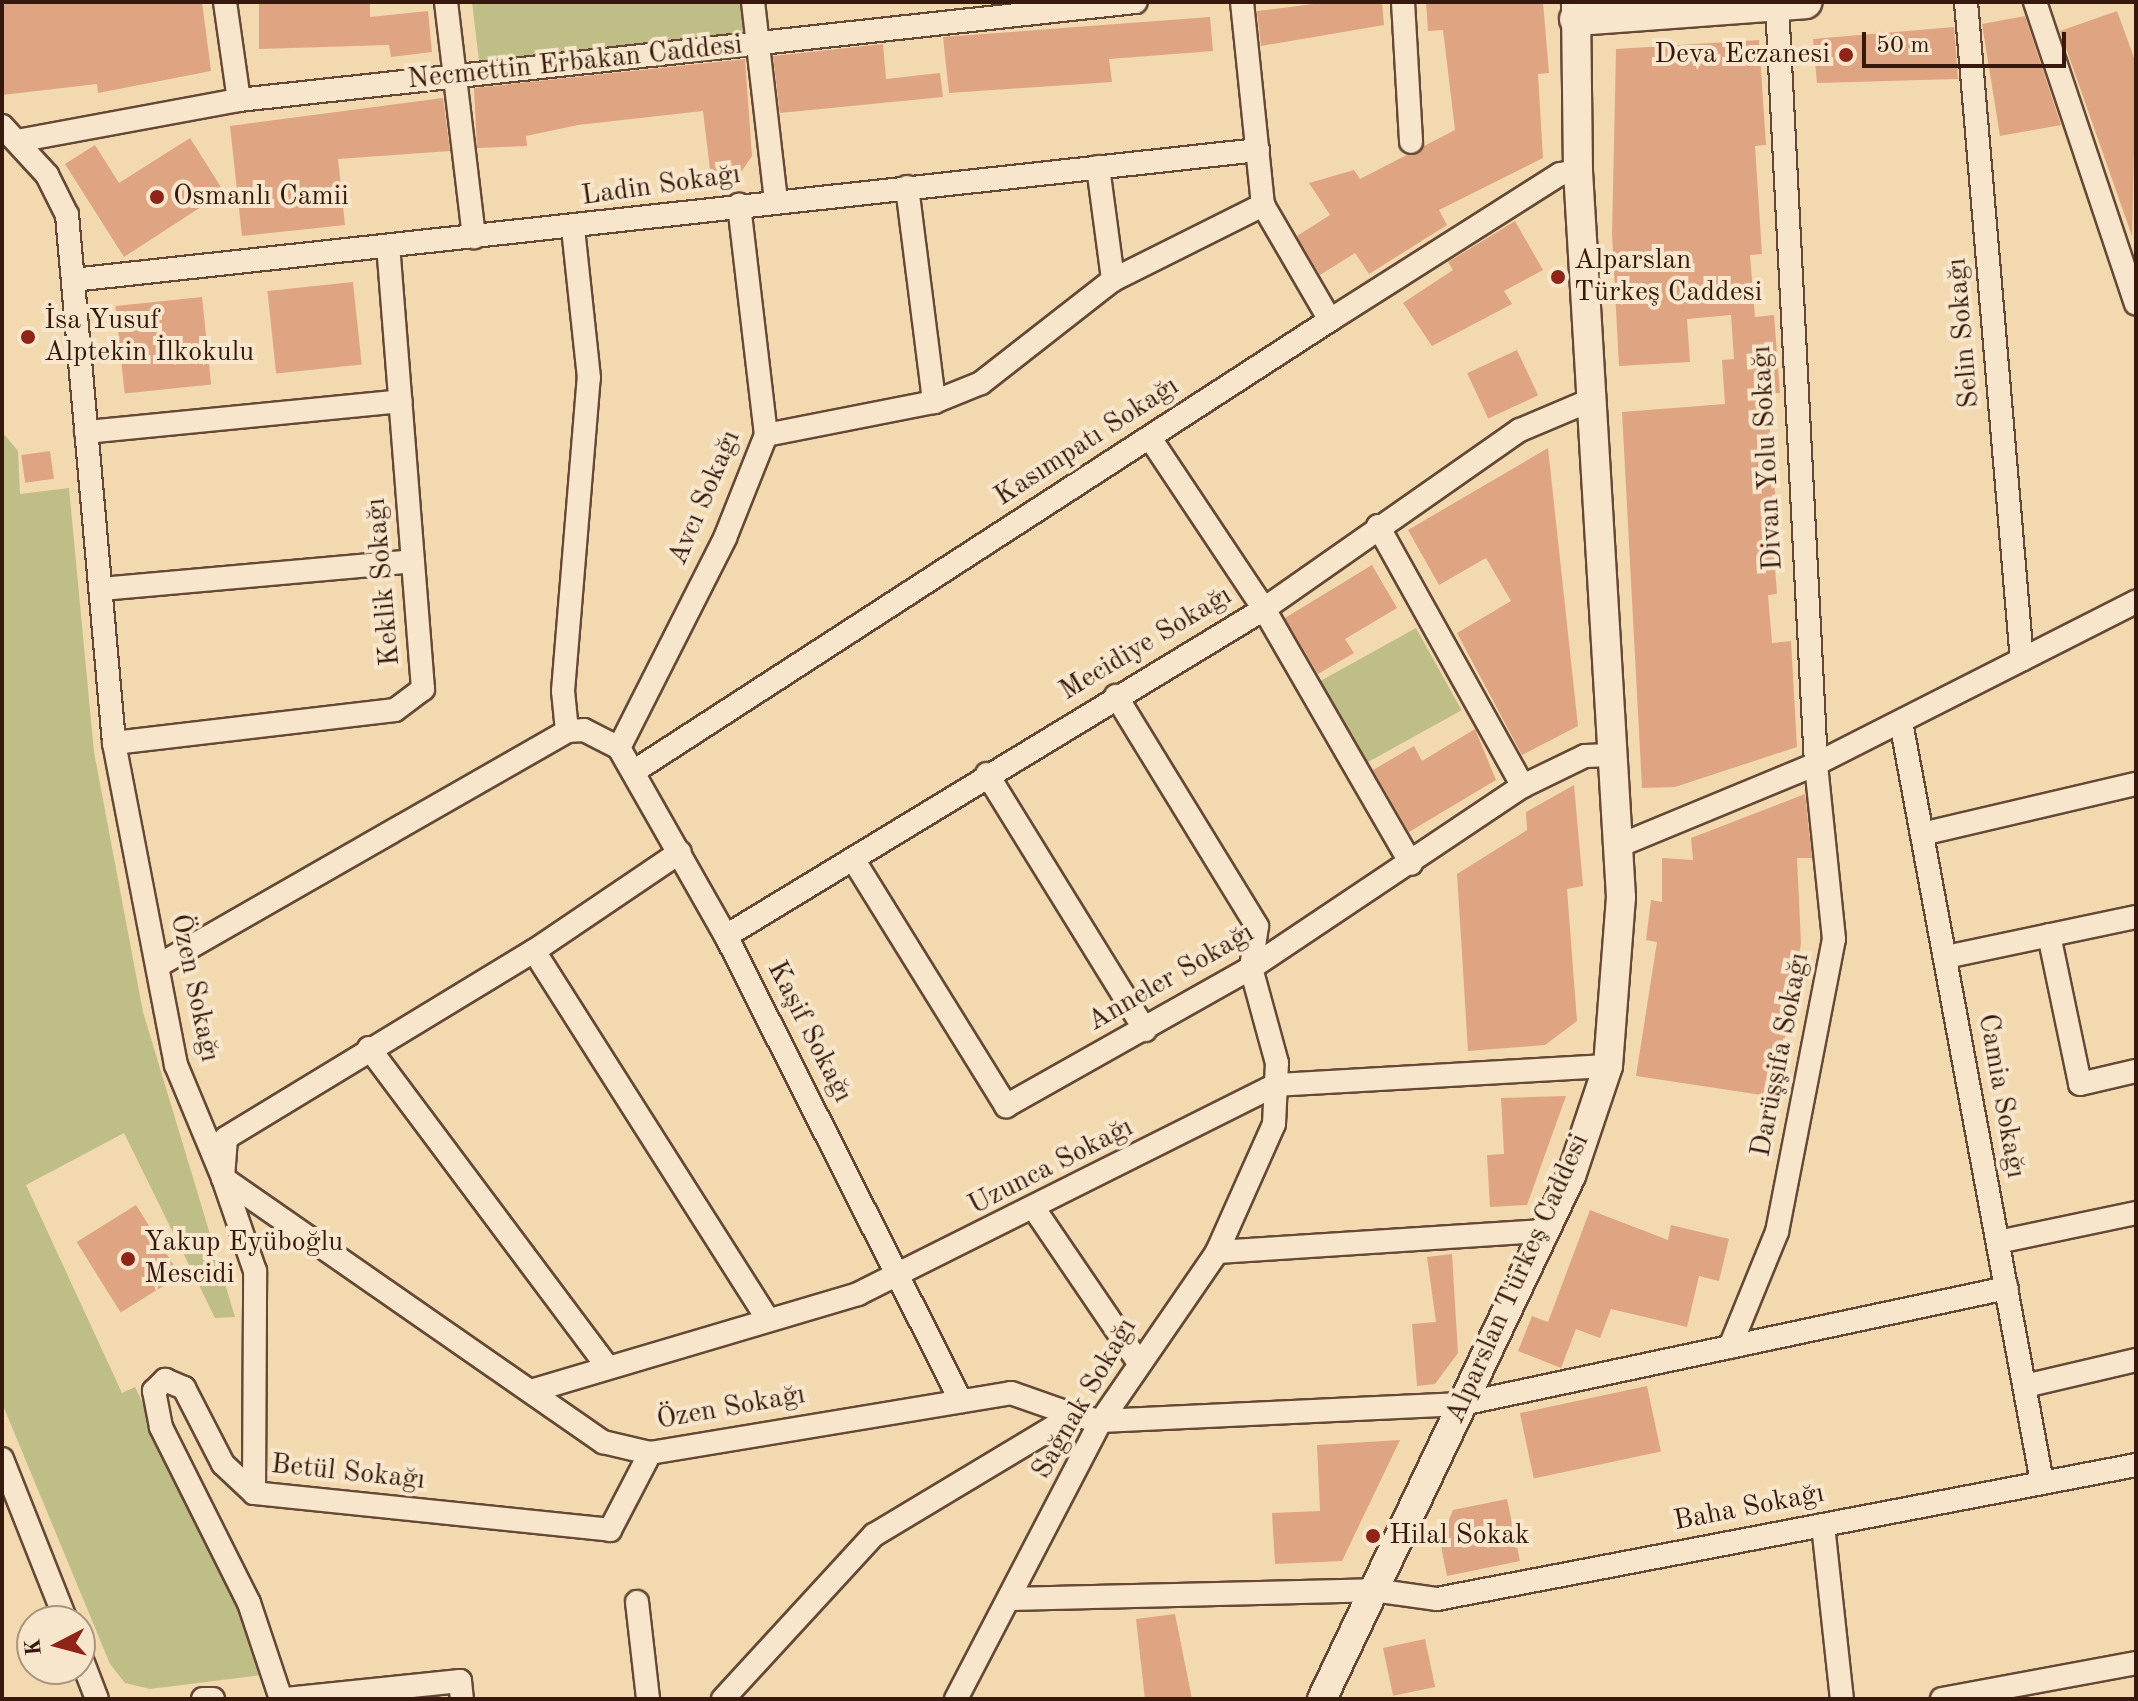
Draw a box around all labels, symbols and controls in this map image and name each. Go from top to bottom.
scale bar [1866,16,2070,66]
street label: Necmettin Erbakan Caddesi [406,29,744,97]
text: 50 m [1876,34,1930,58]
place label: Deva Eczanesi [1654,38,1830,72]
marker: Deva Eczanesi [1837,46,1855,64]
street label: Ladin Sokağı [579,158,743,214]
place label: Osmanlı Camii [173,180,349,214]
marker: Osmanlı Camii [148,188,166,206]
place label: Alparslan Türkeş Caddesi [1574,244,1762,310]
street label: Selin Sokağı [1941,257,1987,409]
marker: Alparslan Türkeş Caddesi [1549,268,1567,286]
place label: İsa Yusuf Alptekin İlkokulu [44,304,254,370]
marker: İsa Yusuf Alptekin İlkokulu [19,328,37,346]
street label: Divan Yolu Sokağı [1745,345,1791,571]
street label: Kasımpatı Sokağı [989,370,1185,514]
street label: Avcı Sokağı [662,426,748,570]
street label: Keklik Sokağı [360,497,408,667]
street label: Mecidiye Sokağı [1054,579,1238,709]
street label: Özen Sokağı [162,911,226,1065]
street label: Anneler Sokağı [1082,917,1260,1039]
street label: Darüşşifa Sokağı [1745,950,1817,1160]
street label: Kaşif Sokağı [759,956,859,1108]
street label: Camia Sokağı [1970,1011,2032,1181]
street label: Uzunca Sokağı [963,1111,1139,1223]
street label: Alparslan Türkeş Caddesi [1439,1129,1597,1429]
place label: Yakup Eyüboğlu Mescidi [144,1226,343,1292]
marker: Yakup Eyüboğlu Mescidi [119,1250,137,1268]
street label: Sağnak Sokağı [1025,1313,1145,1485]
street label: Özen Sokağı [654,1378,808,1438]
street label: Betül Sokağı [269,1448,427,1498]
street label: Baha Sokağı [1671,1477,1827,1539]
place label: Hilal Sokak [1389,1519,1530,1553]
marker: Hilal Sokak [1364,1527,1382,1545]
north arrow [16,1605,96,1685]
text: K [22,1638,46,1657]

